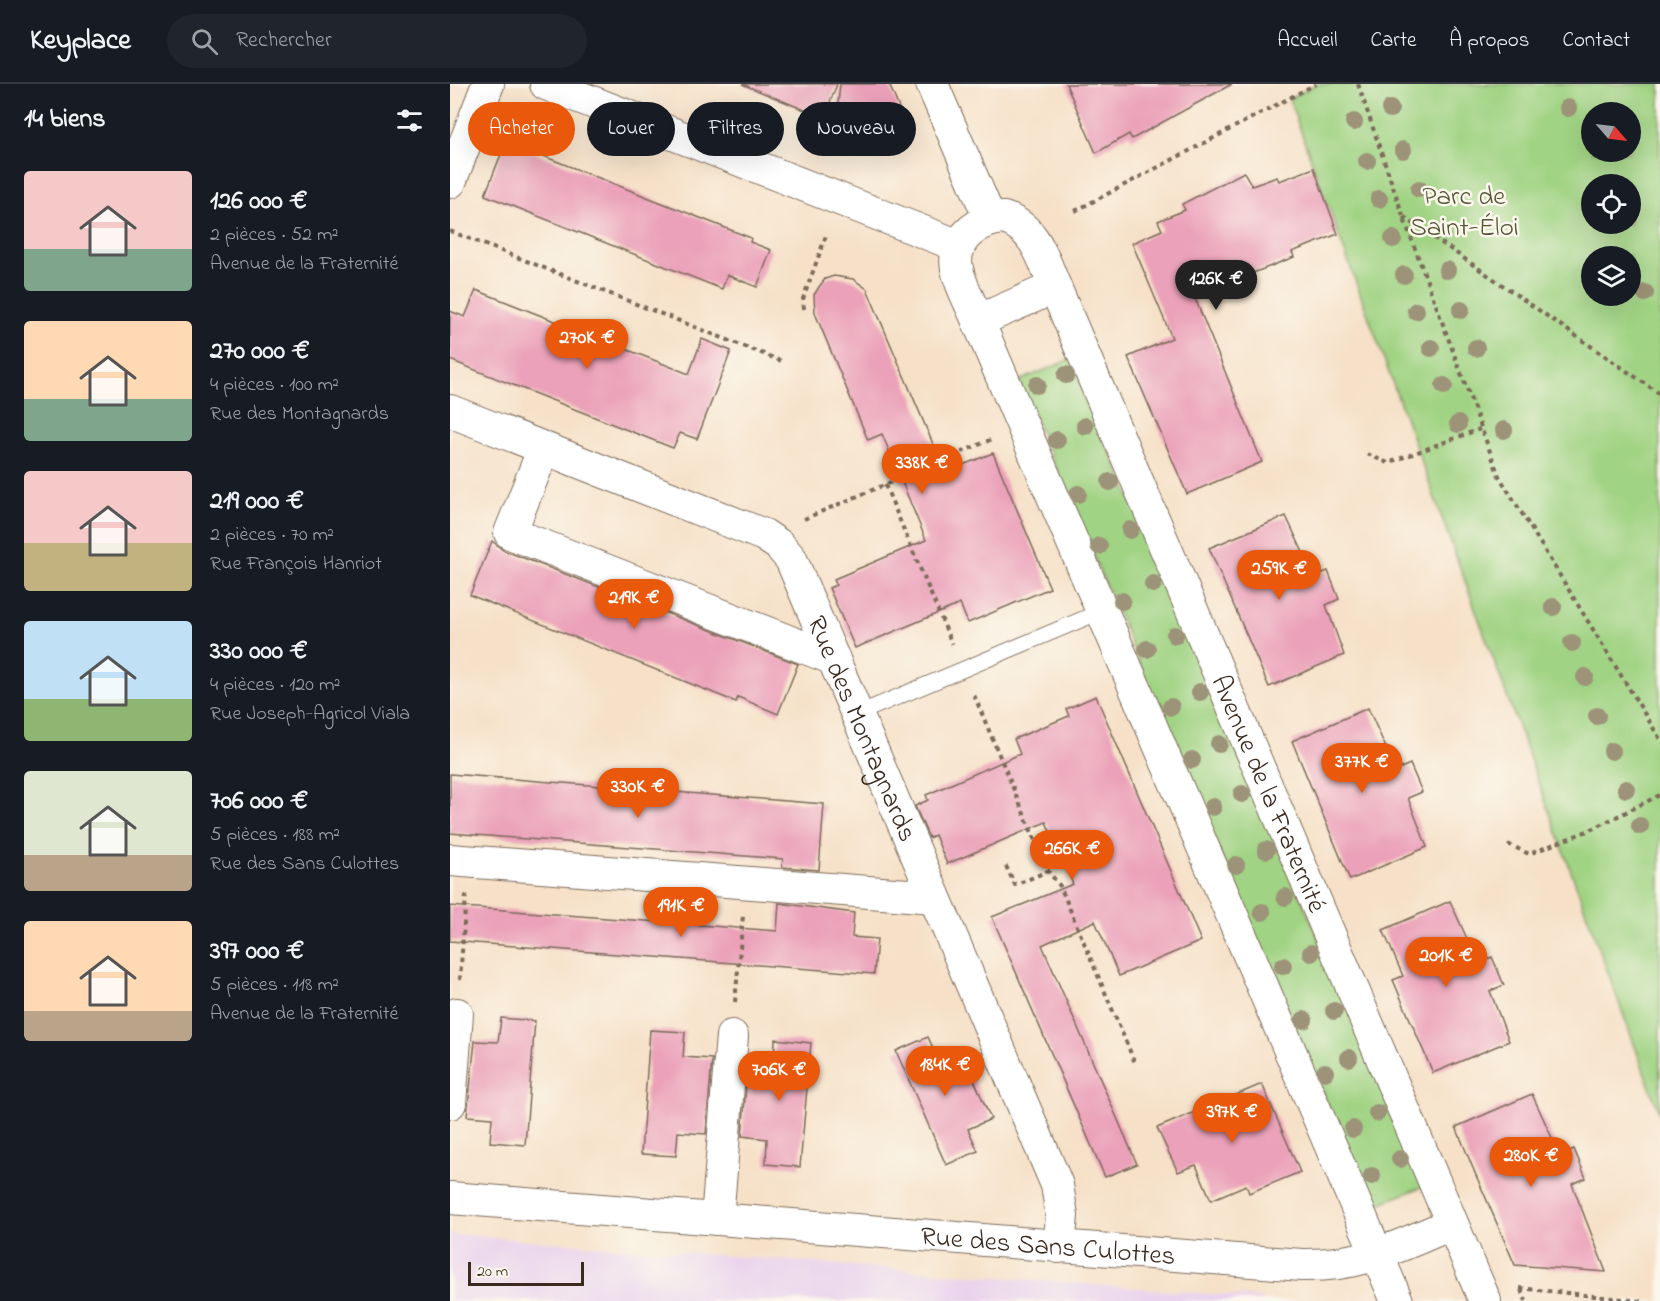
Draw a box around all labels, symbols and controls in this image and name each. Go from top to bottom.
search box [167,14,587,68]
text: Keyplace [30,21,131,62]
icon: search [188,25,221,58]
text: Rechercher [236,25,332,57]
text: Accueil [1277,26,1338,56]
text: Carte [1371,26,1416,56]
text: À propos [1449,26,1529,56]
text: Contact [1562,26,1630,56]
text: 14 biens [24,101,106,139]
chip: Acheter [468,102,575,156]
chip: Louer [587,102,675,156]
chip: Filtres [687,102,784,156]
chip: Nouveau [796,102,916,156]
north arrow [1581,102,1641,162]
map controls [1581,102,1641,306]
icon: filters [393,104,426,137]
button: locate [1581,174,1641,234]
park label: Parc de Saint-Éloi [1409,178,1519,248]
text: 126 000 € [210,183,307,221]
icon: home [72,195,144,267]
text: 2 pièces · 52 m² [210,221,339,250]
button: layers [1581,246,1641,306]
text: Avenue de la Fraternité [210,250,399,279]
pin: 126K € [1167,260,1265,311]
text: 126K € [1189,265,1243,294]
pin: 270K € [538,319,636,370]
text: 270K € [559,324,615,353]
text: 270 000 € [210,333,310,371]
icon: home [72,345,144,417]
text: 4 pièces · 100 m² [210,371,339,400]
text: Rue des Montagnards [210,400,389,429]
pin: 338K € [873,444,971,495]
text: 338K € [896,449,948,478]
text: 219 000 € [210,483,304,521]
icon: home [72,495,144,567]
text: 2 pièces · 70 m² [210,521,334,550]
text: Rue François Hanriot [210,550,382,579]
pin: 259K € [1230,550,1328,601]
text: 259K € [1251,555,1307,584]
pin: 219K € [585,579,683,630]
text: 219K € [609,584,659,613]
street label: Rue des Montagnards [795,610,926,848]
text: 330 000 € [210,633,308,671]
icon: home [72,645,144,717]
street label: Avenue de la Fraternité [1200,669,1335,920]
text: 4 pièces · 120 m² [210,671,340,700]
text: Rue Joseph-Agricol Viala [210,700,410,729]
pin: 377K € [1313,743,1411,794]
text: 377K € [1335,748,1389,777]
pin: 330K € [589,768,687,819]
text: 330K € [611,773,665,802]
text: 706 000 € [210,783,308,821]
icon: home [72,795,144,867]
text: 5 pièces · 188 m² [210,821,340,850]
pin: 266K € [1023,830,1121,881]
text: 266K € [1044,835,1100,864]
text: Rue des Sans Culottes [210,850,399,879]
pin: 191K € [632,887,730,938]
text: 191K € [657,892,705,921]
text: 397 000 € [210,933,304,971]
pin: 201K € [1397,937,1495,988]
text: 201K € [1419,942,1473,971]
icon: home [72,945,144,1017]
text: 5 pièces · 118 m² [210,971,339,1000]
text: Avenue de la Fraternité [210,1000,399,1029]
pin: 184K € [896,1046,994,1097]
pin: 706K € [730,1051,828,1102]
text: 184K € [920,1051,970,1080]
text: 706K € [752,1056,806,1085]
pin: 397K € [1183,1093,1281,1144]
text: 397K € [1206,1098,1258,1127]
pin: 280K € [1482,1137,1580,1188]
text: 280K € [1504,1142,1558,1171]
street label: Rue des Sans Culottes [919,1218,1177,1277]
scale bar [468,1259,584,1286]
text: 20 m [477,1260,508,1284]

